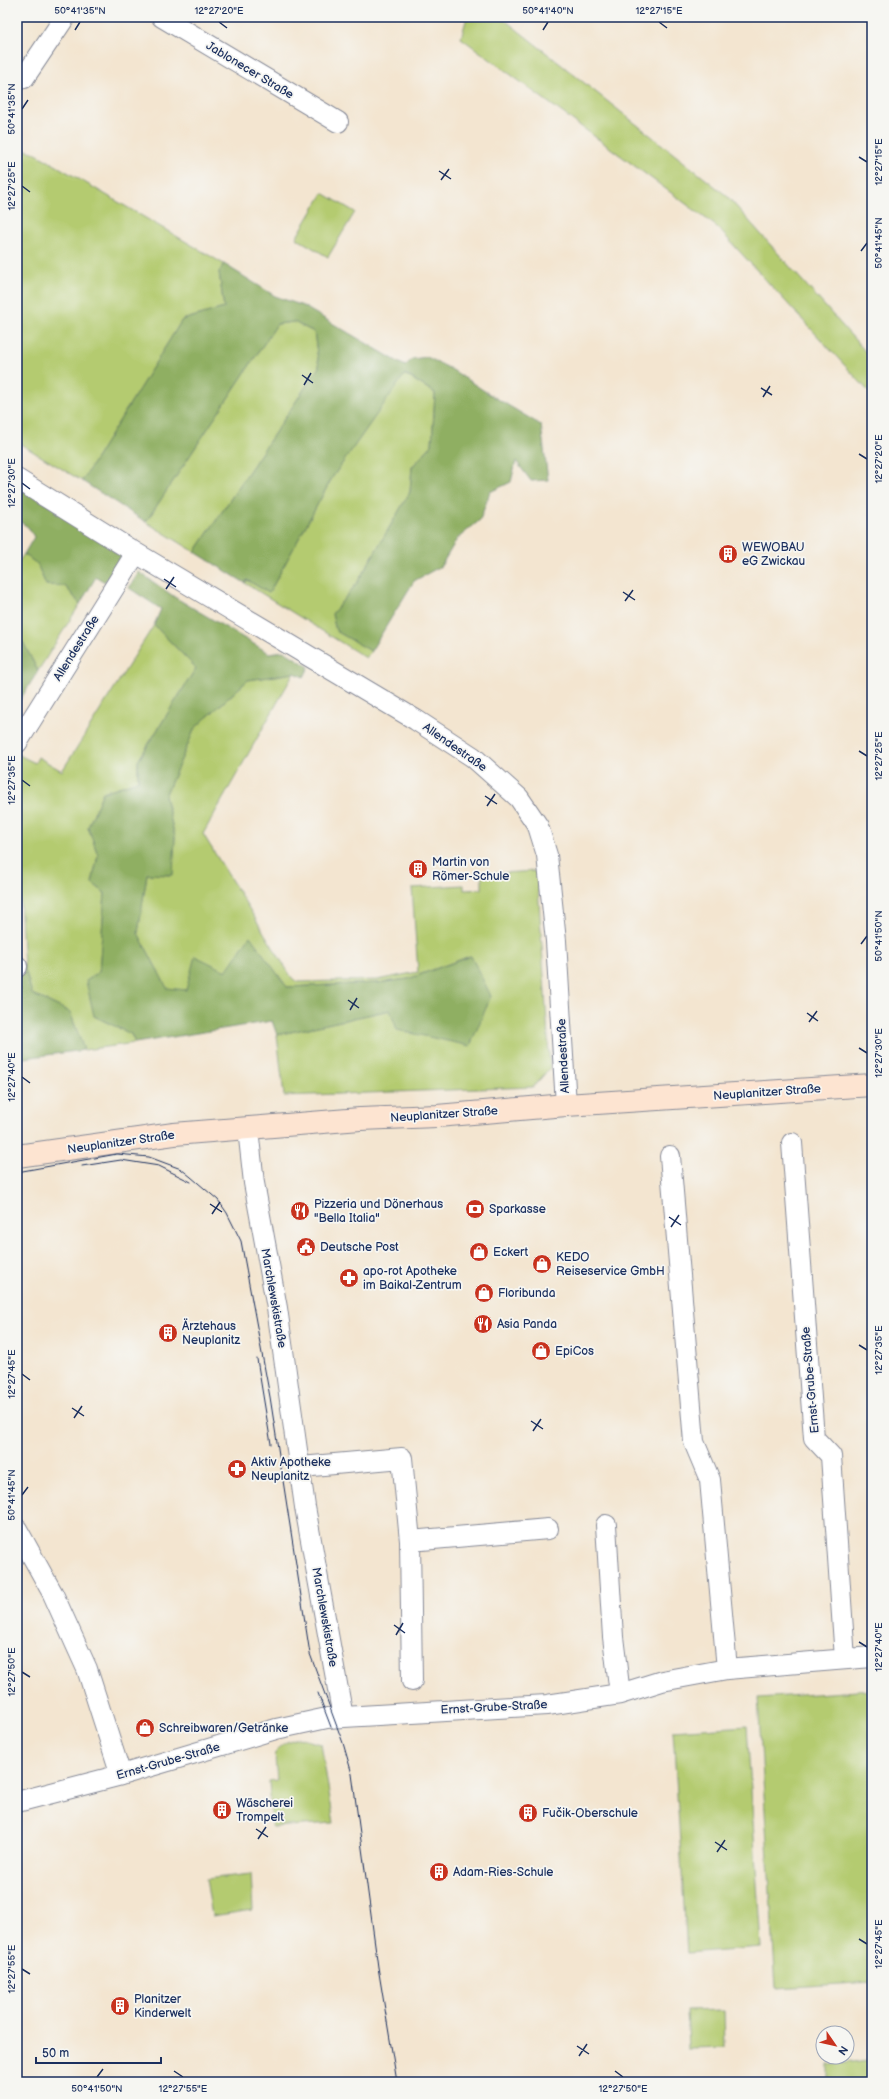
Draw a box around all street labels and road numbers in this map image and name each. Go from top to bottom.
street label: Jablonecer Straße [203,38,296,102]
street label: Allendestraße [50,613,103,684]
street label: Allendestraße [420,720,490,775]
street label: Allendestraße [554,1018,573,1094]
street label: Neuplanitzer Straße [713,1081,821,1104]
street label: Neuplanitzer Straße [390,1103,498,1126]
street label: Neuplanitzer Straße [67,1128,176,1157]
street label: Marchlewskistraße [257,1247,290,1349]
street label: Ernst-Grube-Straße [798,1326,823,1434]
street label: Marchlewskistraße [308,1566,341,1668]
street label: Ernst-Grube-Straße [440,1697,548,1718]
street label: Ernst-Grube-Straße [115,1740,222,1783]

